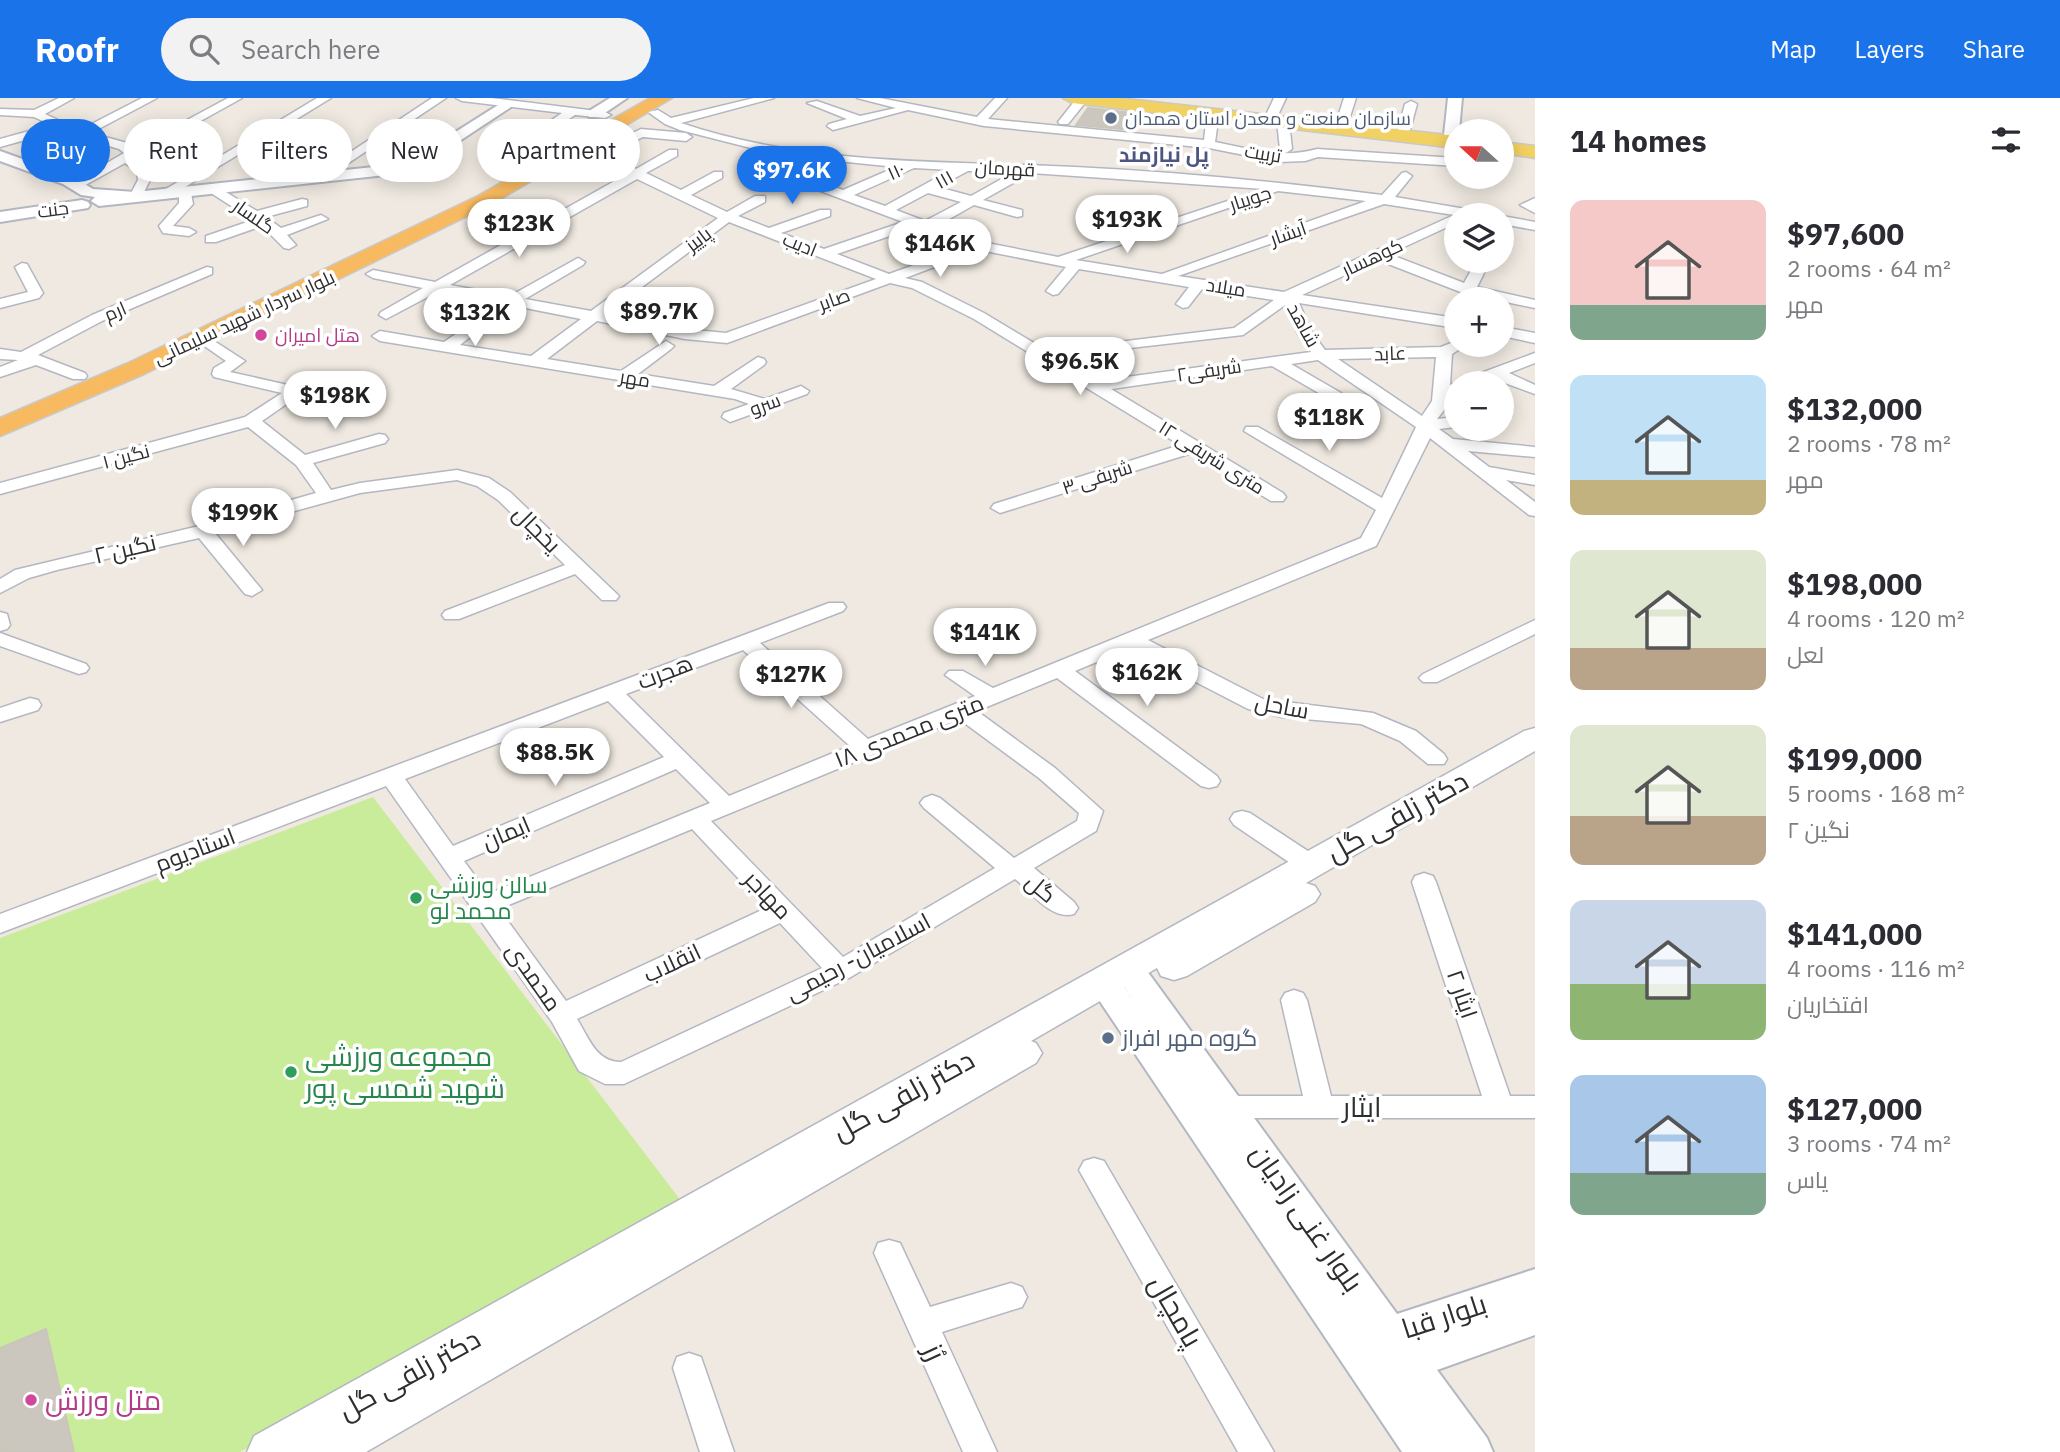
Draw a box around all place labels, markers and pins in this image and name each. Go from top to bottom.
place label: سازمان صنعت و معدن استان همدان [1125,106,1411,130]
marker: سازمان صنعت و معدن استان همدان [1103,110,1119,126]
pin: $97.6K [735,146,849,206]
pin: $193K [1078,195,1176,255]
pin: $123K [470,200,568,259]
pin: $146K [891,220,989,279]
pin: $132K [426,288,524,348]
pin: $89.7K [602,288,716,347]
place label: هتل امیران [275,323,360,347]
marker: هتل امیران [253,327,269,343]
pin: $96.5K [1023,338,1137,397]
pin: $198K [286,372,384,431]
pin: $118K [1280,394,1378,453]
pin: $199K [194,489,292,548]
pin: $141K [936,608,1034,668]
pin: $162K [1098,648,1196,708]
pin: $127K [742,650,840,710]
pin: $88.5K [498,728,612,788]
place label: سالن ورزشی محمد لو [430,869,548,925]
marker: سالن ورزشی محمد لو [408,890,424,906]
place label: گروه مهر افراز [1120,1022,1257,1052]
marker: گروه مهر افراز [1100,1030,1116,1046]
place label: مجموعه ورزشی شهید شمسی پور [303,1037,505,1107]
marker: مجموعه ورزشی شهید شمسی پور [283,1064,299,1080]
place label: متل ورزش [45,1381,161,1418]
marker: متل ورزش [23,1392,39,1408]

